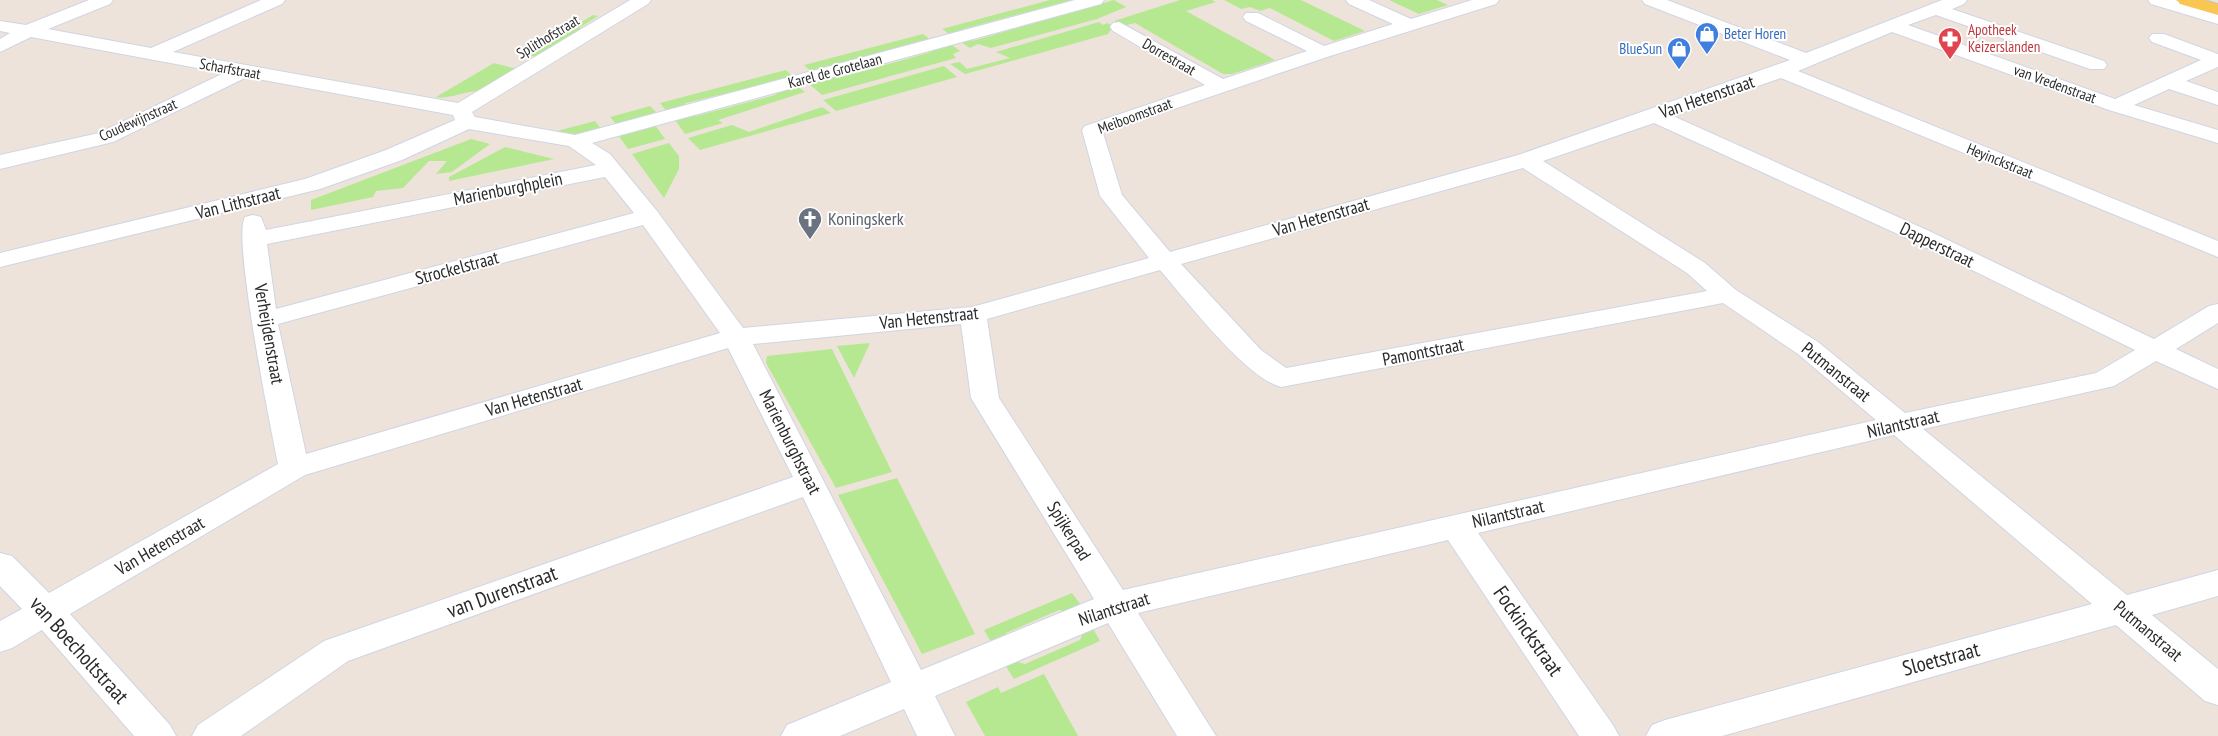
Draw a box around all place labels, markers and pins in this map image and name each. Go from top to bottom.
place label: Apotheek Keizerslanden [1968,20,2040,56]
shop icon: Beter Horen [1694,21,1720,55]
place label: Beter Horen [1724,24,1786,43]
pharmacy icon: Apotheek Keizerslanden [1937,26,1963,60]
shop icon: BlueSun [1666,36,1692,70]
place label: BlueSun [1619,39,1662,58]
church icon: Koningskerk [797,206,823,240]
place label: Koningskerk [828,207,904,230]

